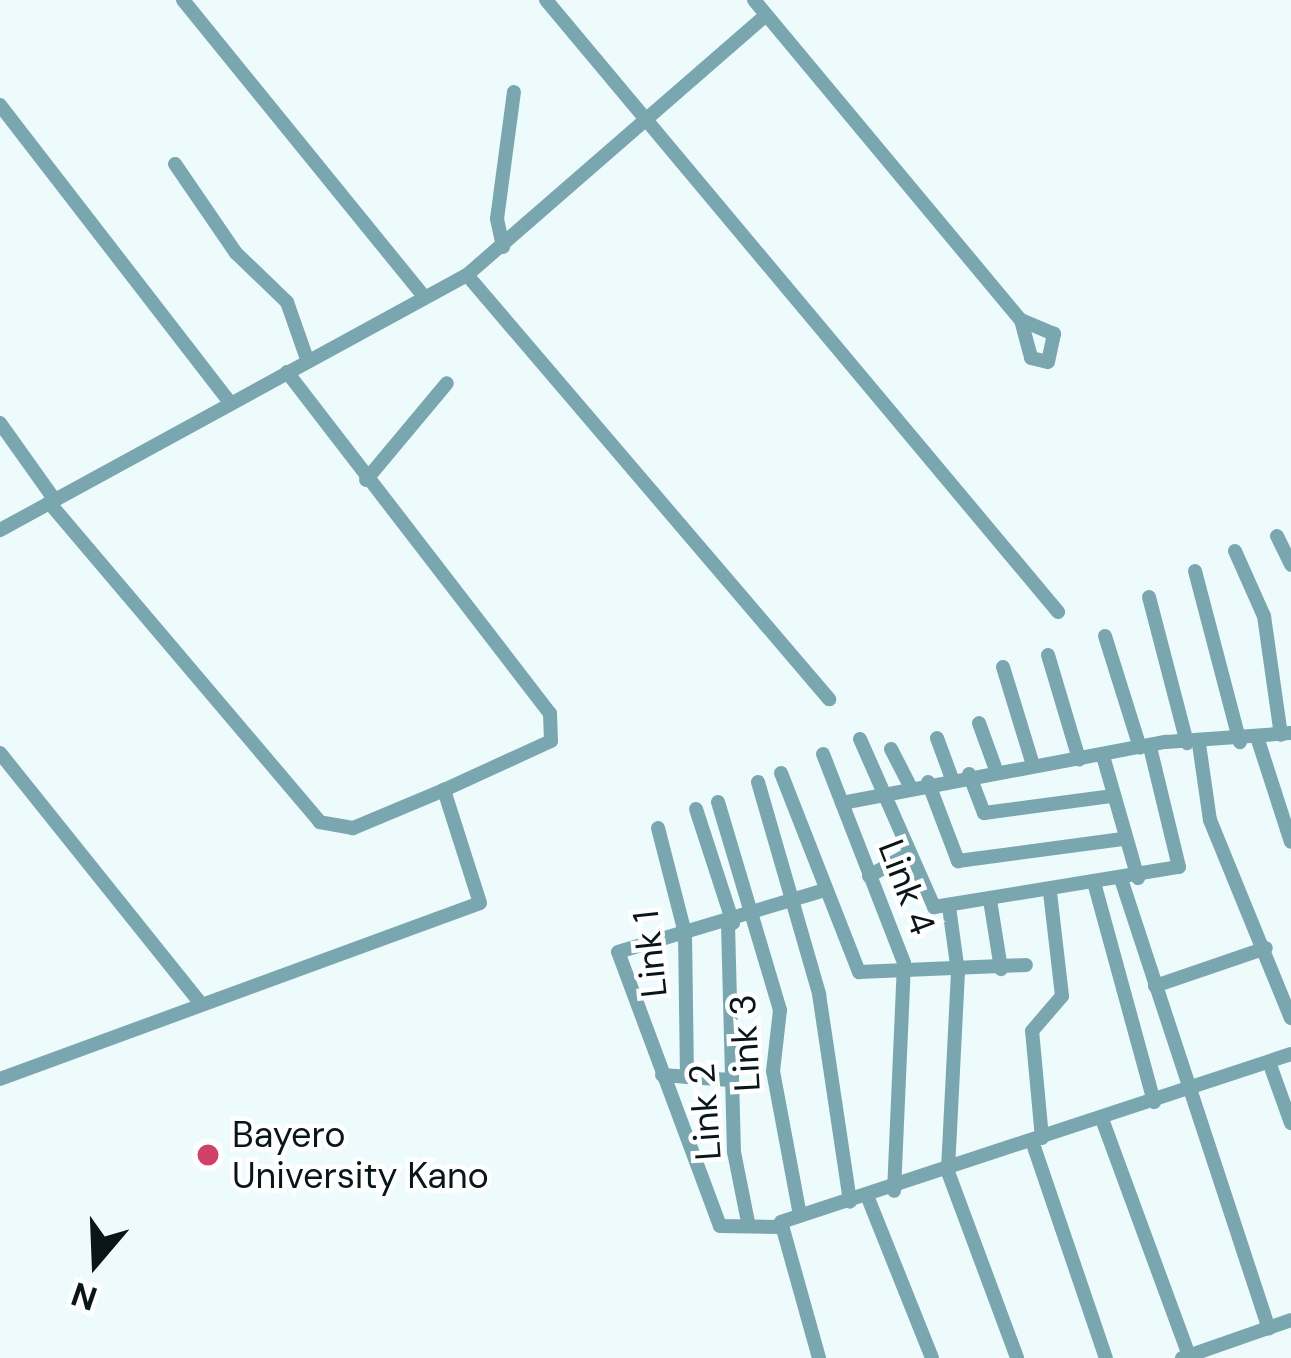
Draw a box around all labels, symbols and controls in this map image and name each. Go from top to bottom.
street label: Link 4 [869,834,945,940]
street label: Link 1 [624,908,676,1000]
street label: Link 3 [721,993,769,1093]
street label: Link 2 [680,1062,730,1162]
place label: Bayero University Kano [232,1112,489,1197]
marker: Bayero University Kano [195,1142,221,1168]
north arrow [36,1202,156,1322]
text: N [66,1272,102,1321]

